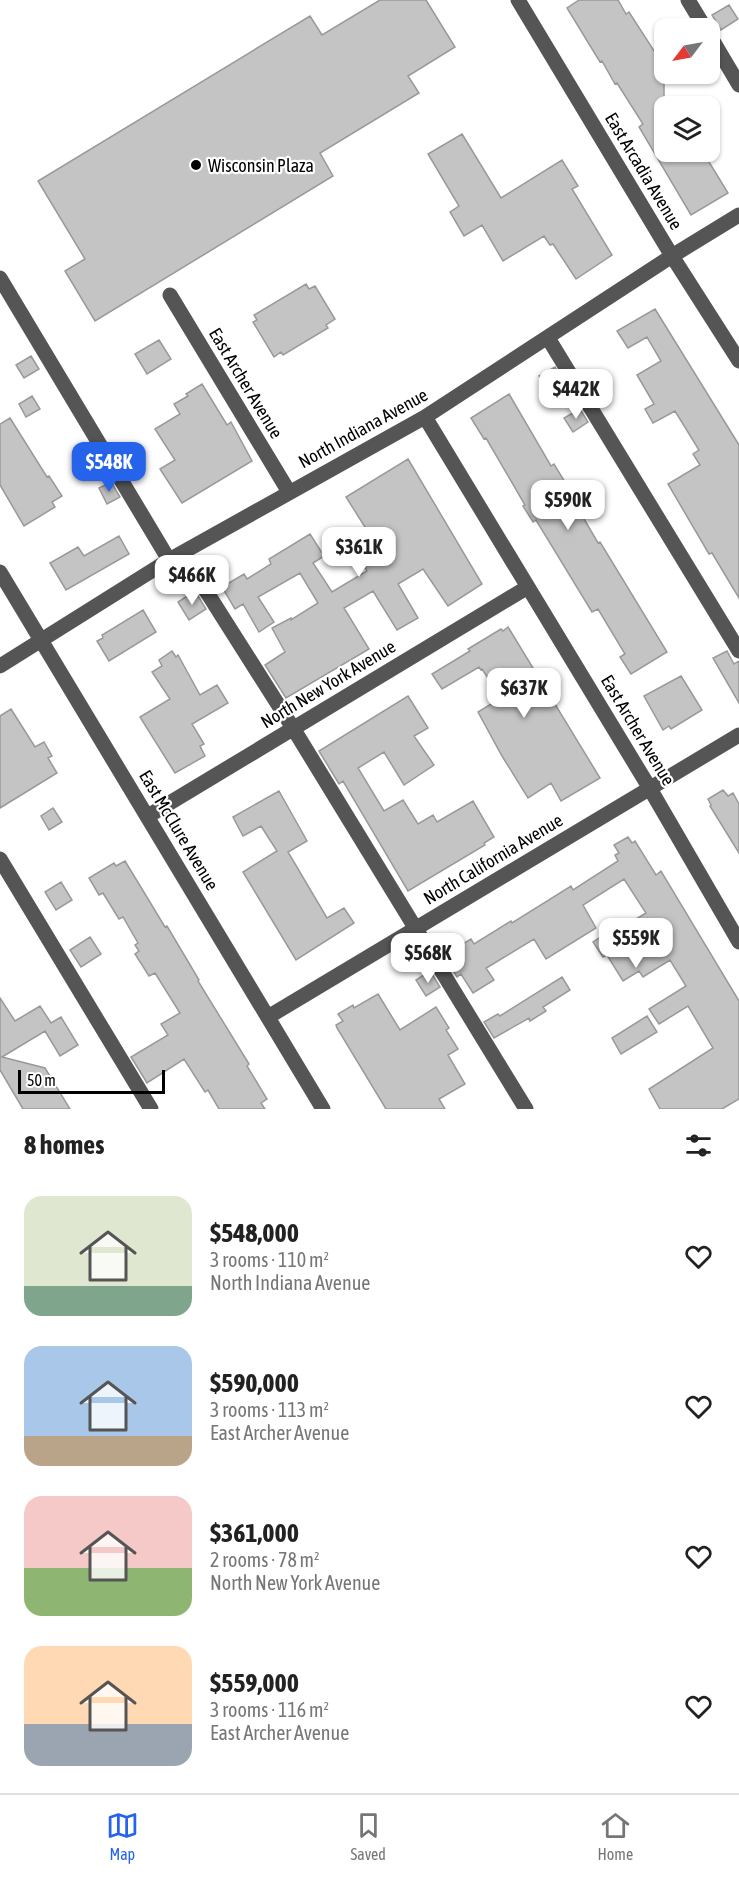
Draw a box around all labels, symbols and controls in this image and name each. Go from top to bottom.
north arrow [654,18,720,84]
map controls [654,18,720,162]
button: layers [654,96,720,162]
street label: East Arcadia Avenue [601,109,687,233]
place label: Wisconsin Plaza [208,155,314,176]
marker: Wisconsin Plaza [189,158,203,172]
street label: East Archer Avenue [205,324,287,442]
pin: $442K [534,369,618,420]
text: $442K [553,377,599,400]
street label: North Indiana Avenue [295,384,431,472]
pin: $548K [67,442,151,493]
text: $548K [86,450,132,473]
pin: $590K [526,480,610,531]
text: $590K [545,488,591,511]
pin: $361K [317,527,401,578]
text: $361K [336,535,382,558]
pin: $466K [150,555,234,606]
text: $466K [169,563,215,586]
street label: North New York Avenue [257,636,399,732]
pin: $637K [482,668,566,719]
street label: East Archer Avenue [597,671,679,789]
text: $637K [501,676,547,699]
street label: East McClure Avenue [135,766,223,894]
street label: North California Avenue [420,809,566,909]
pin: $559K [594,918,678,969]
text: $559K [613,926,659,949]
pin: $568K [386,933,470,984]
text: $568K [405,941,451,964]
scale bar [18,1067,165,1094]
text: 50 m [27,1071,56,1089]
icon: filters [682,1129,715,1162]
text: 8 homes [24,1130,104,1160]
text: $548,000 [210,1218,299,1248]
icon: home [72,1220,144,1292]
icon: heart [682,1240,715,1273]
text: 3 rooms · 110 m² [210,1248,329,1271]
text: North Indiana Avenue [210,1271,370,1294]
text: $590,000 [210,1368,299,1398]
icon: home [72,1370,144,1442]
icon: heart [682,1390,715,1423]
text: 3 rooms · 113 m² [210,1398,329,1421]
text: East Archer Avenue [210,1421,349,1444]
text: $361,000 [210,1518,299,1548]
icon: home [72,1520,144,1592]
icon: heart [682,1540,715,1573]
text: 2 rooms · 78 m² [210,1548,320,1571]
text: North New York Avenue [210,1571,380,1594]
text: $559,000 [210,1668,299,1698]
icon: home [72,1670,144,1742]
icon: heart [682,1690,715,1723]
text: 3 rooms · 116 m² [210,1698,329,1721]
text: East Archer Avenue [210,1721,349,1744]
tab: Map [106,1809,139,1863]
tab: Saved [351,1809,386,1863]
tab: Home [598,1809,633,1863]

